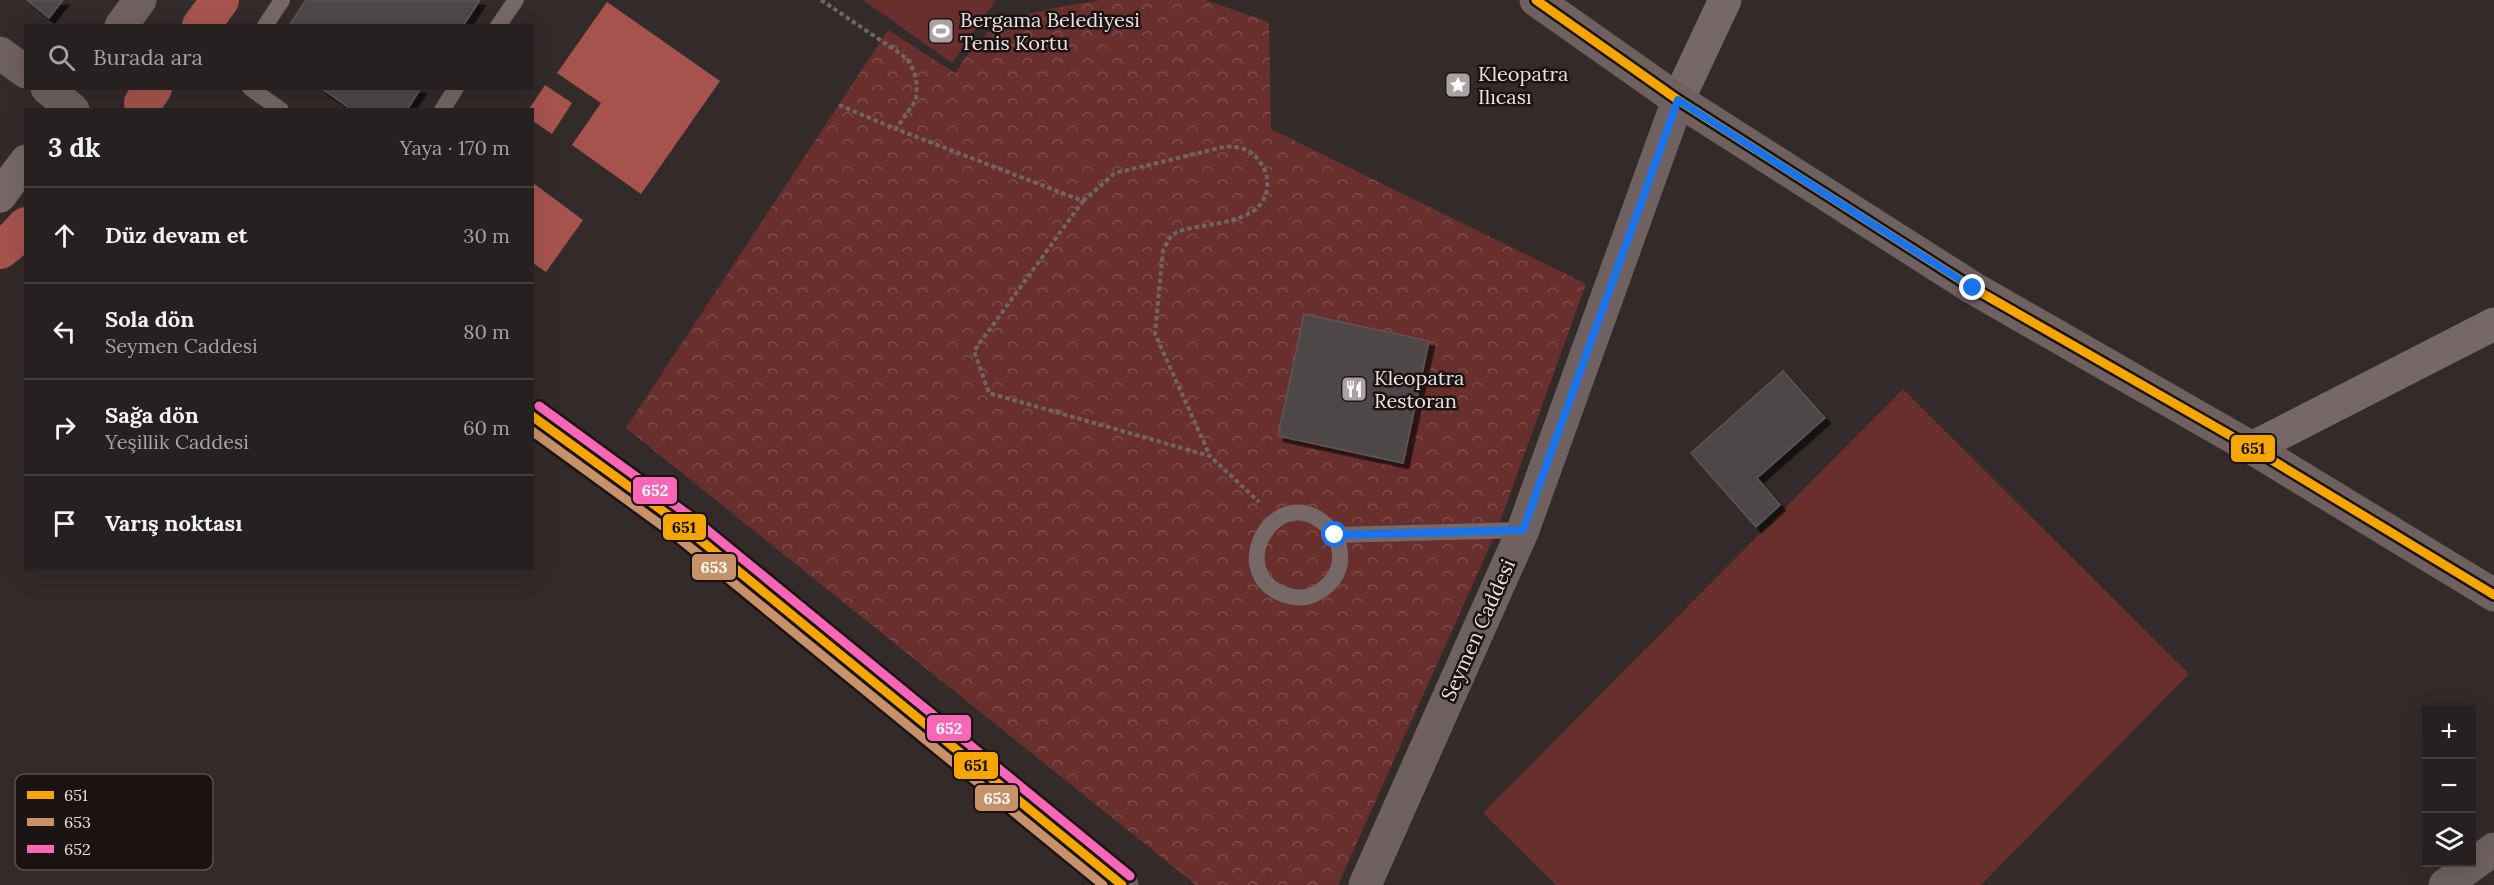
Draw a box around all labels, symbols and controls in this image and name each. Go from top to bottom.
place label: Bergama Belediyesi Tenis Kortu [960,7,1140,55]
sports icon: Bergama Belediyesi Tenis Kortu [926,16,956,46]
search box [24,24,534,90]
icon: search [45,41,78,74]
text: Burada ara [93,43,203,71]
place label: Kleopatra Ilıcası [1478,61,1568,109]
place icon: Kleopatra Ilıcası [1443,70,1473,100]
text: 3 dk [48,131,100,164]
text: Yaya · 170 m [400,135,510,160]
icon: ahead [48,219,81,252]
text: Düz devam et [105,221,248,249]
text: 30 m [463,223,510,248]
route end [1959,274,1985,300]
text: Sola dön [105,305,194,333]
icon: left [48,315,81,348]
text: 80 m [463,319,510,344]
text: Seymen Caddesi [105,333,258,358]
place label: Kleopatra Restoran [1374,365,1464,413]
restaurant icon: Kleopatra Restoran [1339,374,1369,404]
text: Sağa dön [105,401,199,429]
icon: right [48,411,81,444]
text: 60 m [463,415,510,440]
text: Yeşillik Caddesi [105,429,249,454]
line badge: 651 [2230,434,2276,463]
text: 651 [2241,438,2265,458]
line badge: 652 [632,476,678,505]
text: 652 [642,480,668,500]
icon: arrive [48,507,81,540]
text: Varış noktası [105,509,242,537]
line badge: 651 [662,513,707,541]
text: 651 [672,517,696,537]
route start [1321,521,1347,547]
line badge: 653 [691,553,737,581]
street label: Seymen Caddesi [1435,555,1520,705]
text: 653 [701,557,727,577]
map controls [2422,705,2476,867]
button: + [2422,705,2476,759]
line badge: 652 [926,714,972,742]
text: 652 [936,718,962,738]
line badge: 651 [953,751,999,780]
text: 651 [964,755,988,775]
button: − [2422,759,2476,813]
legend [15,774,213,870]
line badge: 653 [974,784,1019,812]
text: 651 [64,785,88,805]
text: 653 [984,788,1010,808]
text: 653 [64,812,91,832]
button: layers [2422,813,2476,867]
text: 652 [64,839,91,859]

